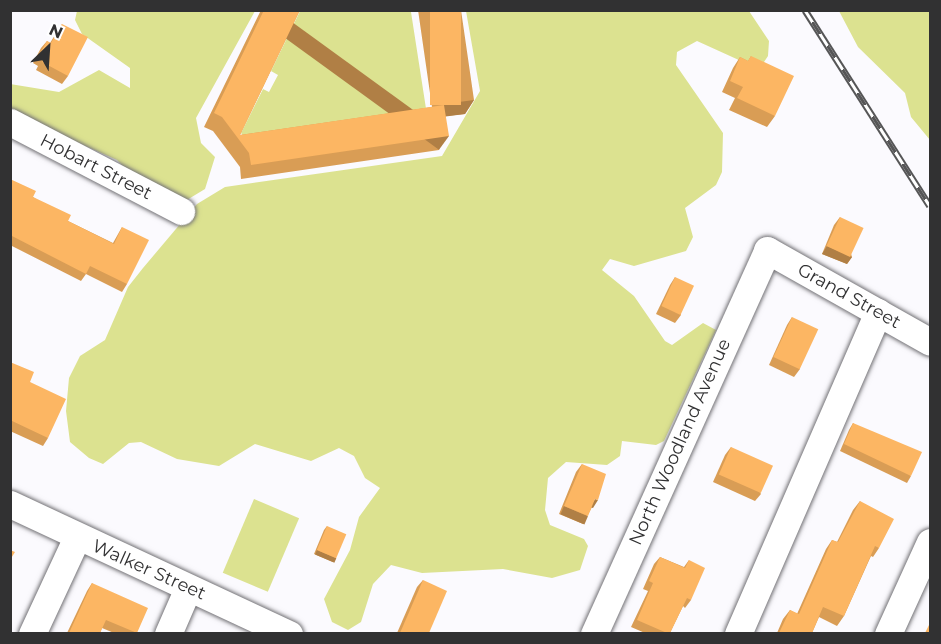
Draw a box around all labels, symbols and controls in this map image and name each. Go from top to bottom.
north arrow [18,18,78,78]
text: N [46,20,66,43]
street label: Hobart Street [36,130,156,204]
street label: Grand Street [794,259,904,333]
street label: North Woodland Avenue [625,335,735,549]
street label: Walker Street [89,535,209,605]

